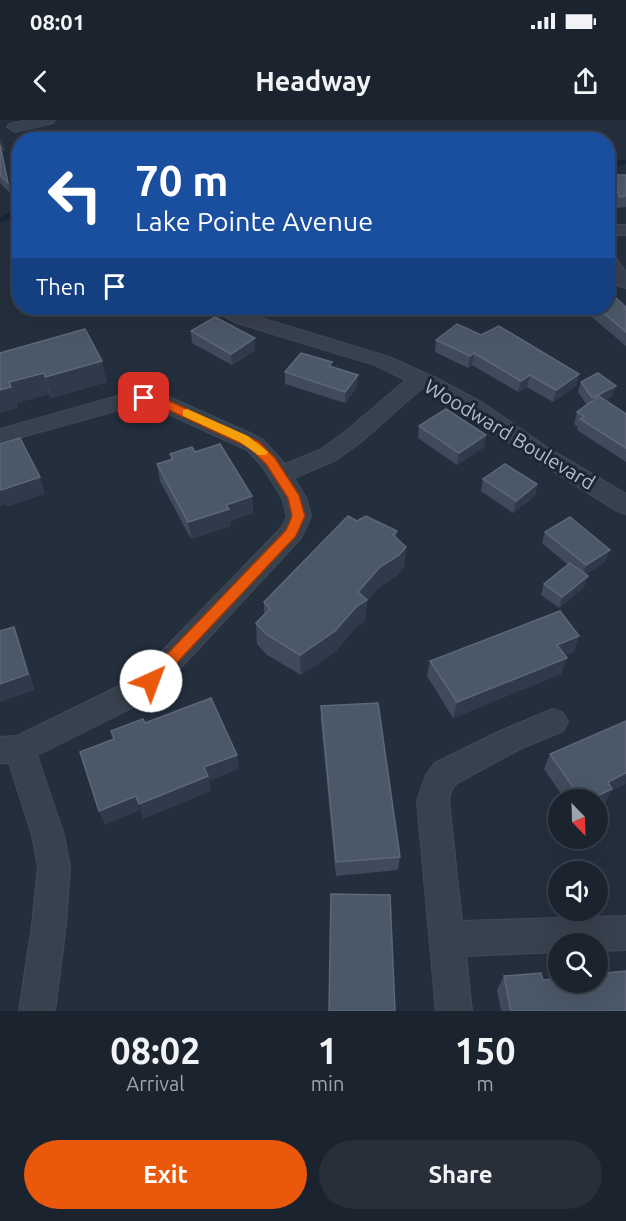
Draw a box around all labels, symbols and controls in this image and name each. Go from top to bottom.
text: 08:01 [30,9,85,34]
icon: back [24,65,57,98]
icon: share [569,65,602,98]
text: Headway [255,66,371,96]
icon: left [36,156,114,234]
text: 70 m [135,157,229,204]
text: Lake Pointe Avenue [135,206,373,236]
icon: arrive [98,270,131,303]
text: Then [36,274,86,299]
pin [118,372,169,423]
street label: Woodward Boulevard [421,374,599,494]
icon: arrive [127,381,160,414]
position arrow [119,649,183,713]
north arrow [548,789,608,849]
map controls [548,789,608,993]
button: sound [548,861,608,921]
button: search [548,933,608,993]
text: 08:02 [110,1030,200,1071]
text: 1 [317,1030,338,1071]
text: 150 [455,1030,516,1071]
text: Arrival [126,1072,185,1095]
text: min [311,1072,344,1095]
text: m [477,1072,494,1095]
button: Exit [24,1140,307,1209]
button: Share [319,1140,602,1209]

